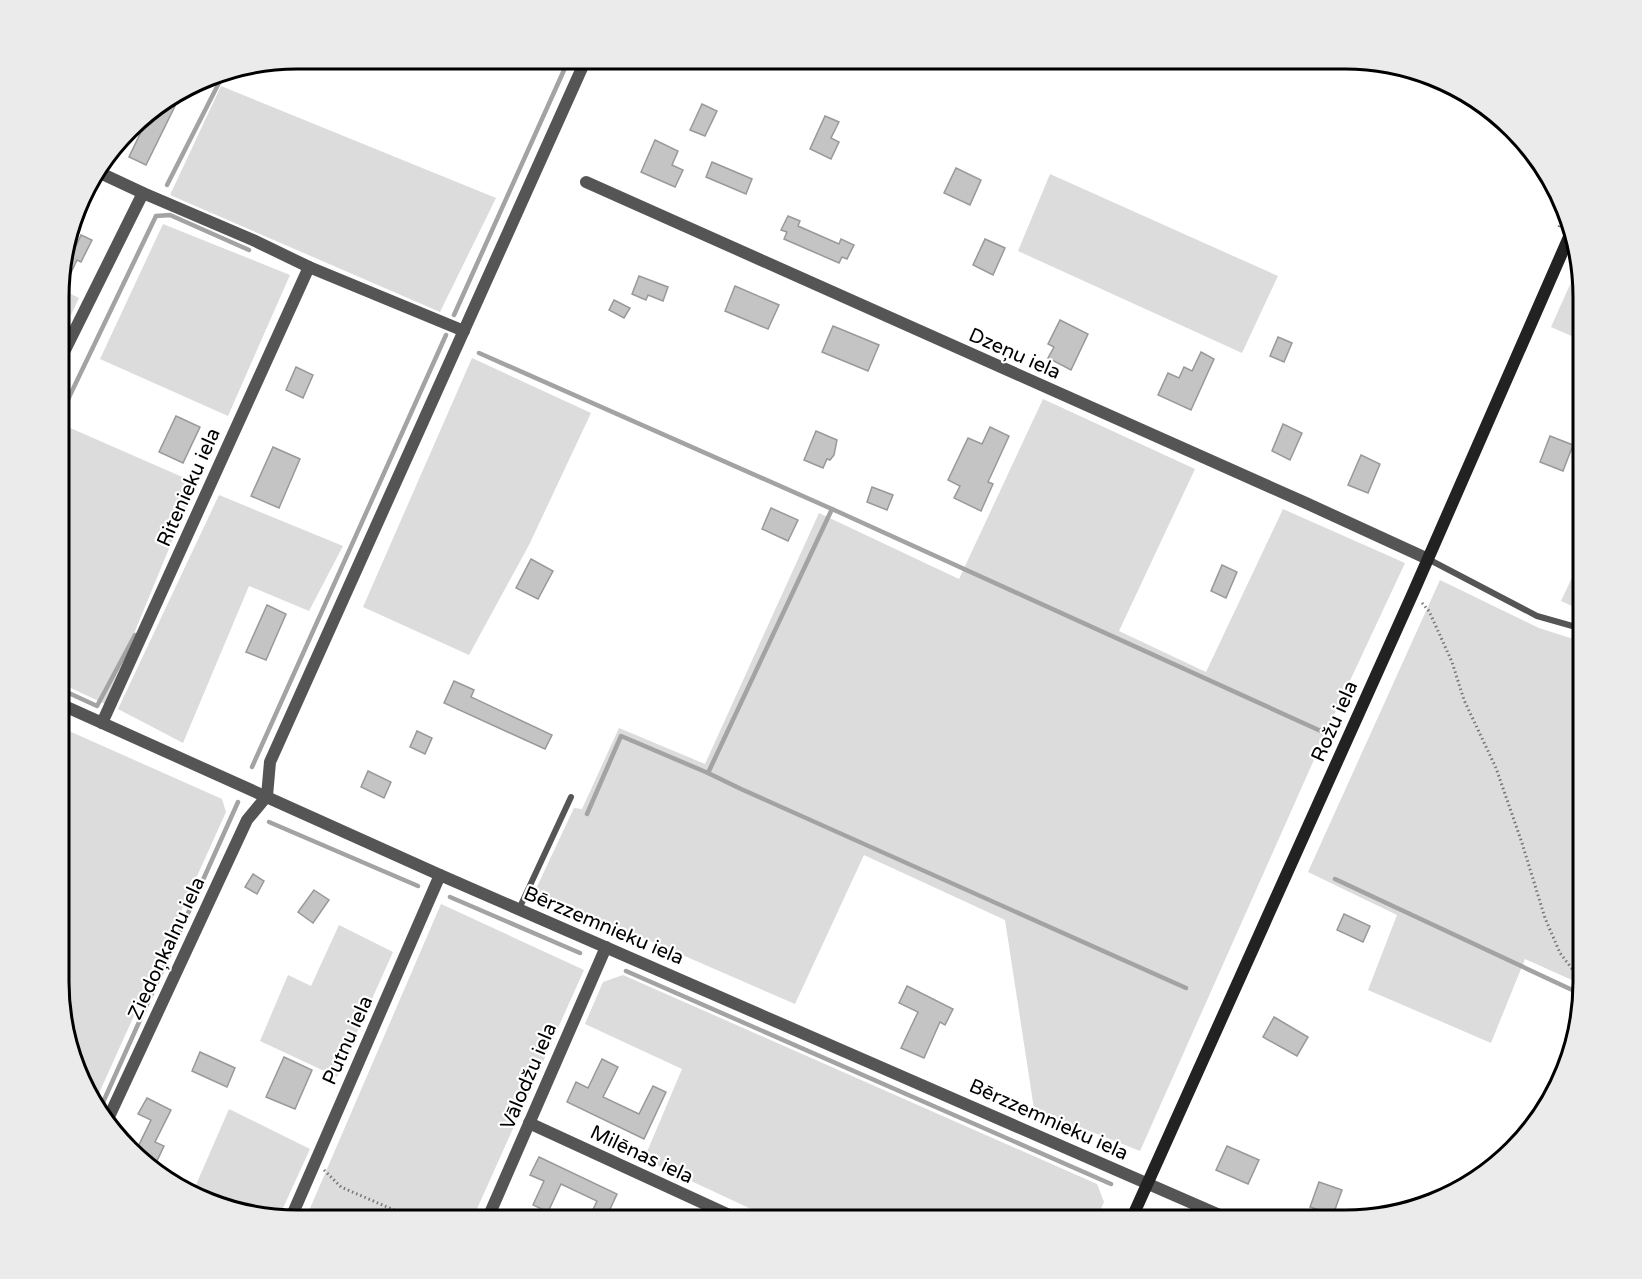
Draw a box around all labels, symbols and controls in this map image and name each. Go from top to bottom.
street label: Dzeņu iela [965,323,1064,385]
street label: Ritenieku iela [152,424,226,550]
street label: Rožu iela [1306,677,1363,766]
street label: Ziedoņkalnu iela [123,873,211,1024]
street label: Bērzzemnieku iela [520,881,687,970]
street label: Putnu iela [318,992,378,1089]
street label: Vālodžu iela [496,1019,562,1133]
street label: Bērzzemnieku iela [965,1074,1132,1166]
street label: Milēnas iela [586,1121,697,1189]

